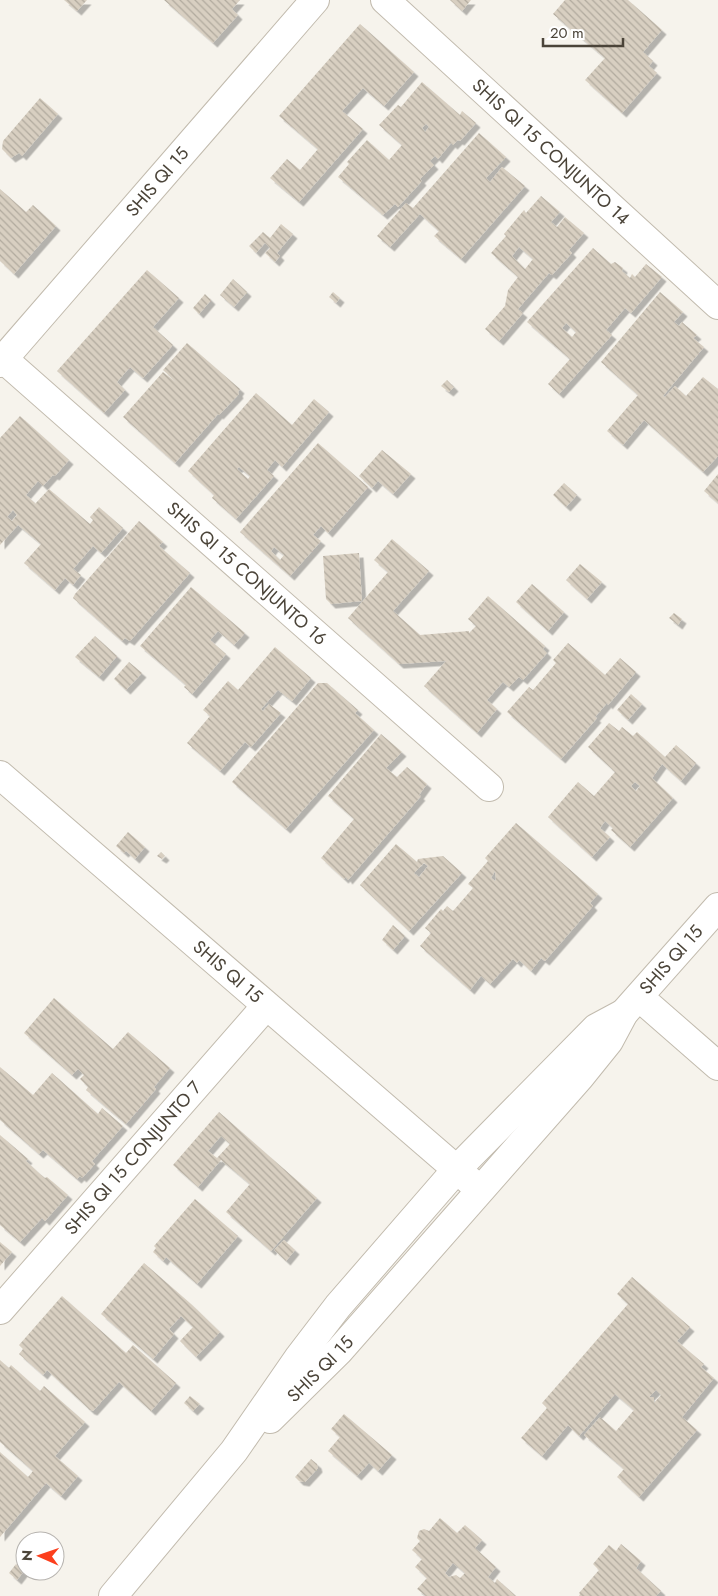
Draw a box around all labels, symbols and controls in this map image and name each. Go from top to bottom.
scale bar [543,15,623,47]
text: 20 m [550,22,584,44]
street label: SHIS QI 15 CONJUNTO 14 [466,73,636,231]
street label: SHIS QI 15 [120,141,195,222]
street label: SHIS QI 15 CONJUNTO 16 [161,496,333,651]
street label: SHIS QI 15 [633,919,709,1000]
street label: SHIS QI 15 [187,934,268,1009]
street label: SHIS QI 15 CONJUNTO 7 [58,1075,208,1241]
street label: SHIS QI 15 [281,1330,360,1408]
north arrow [15,1531,65,1581]
text: N [17,1550,37,1561]

